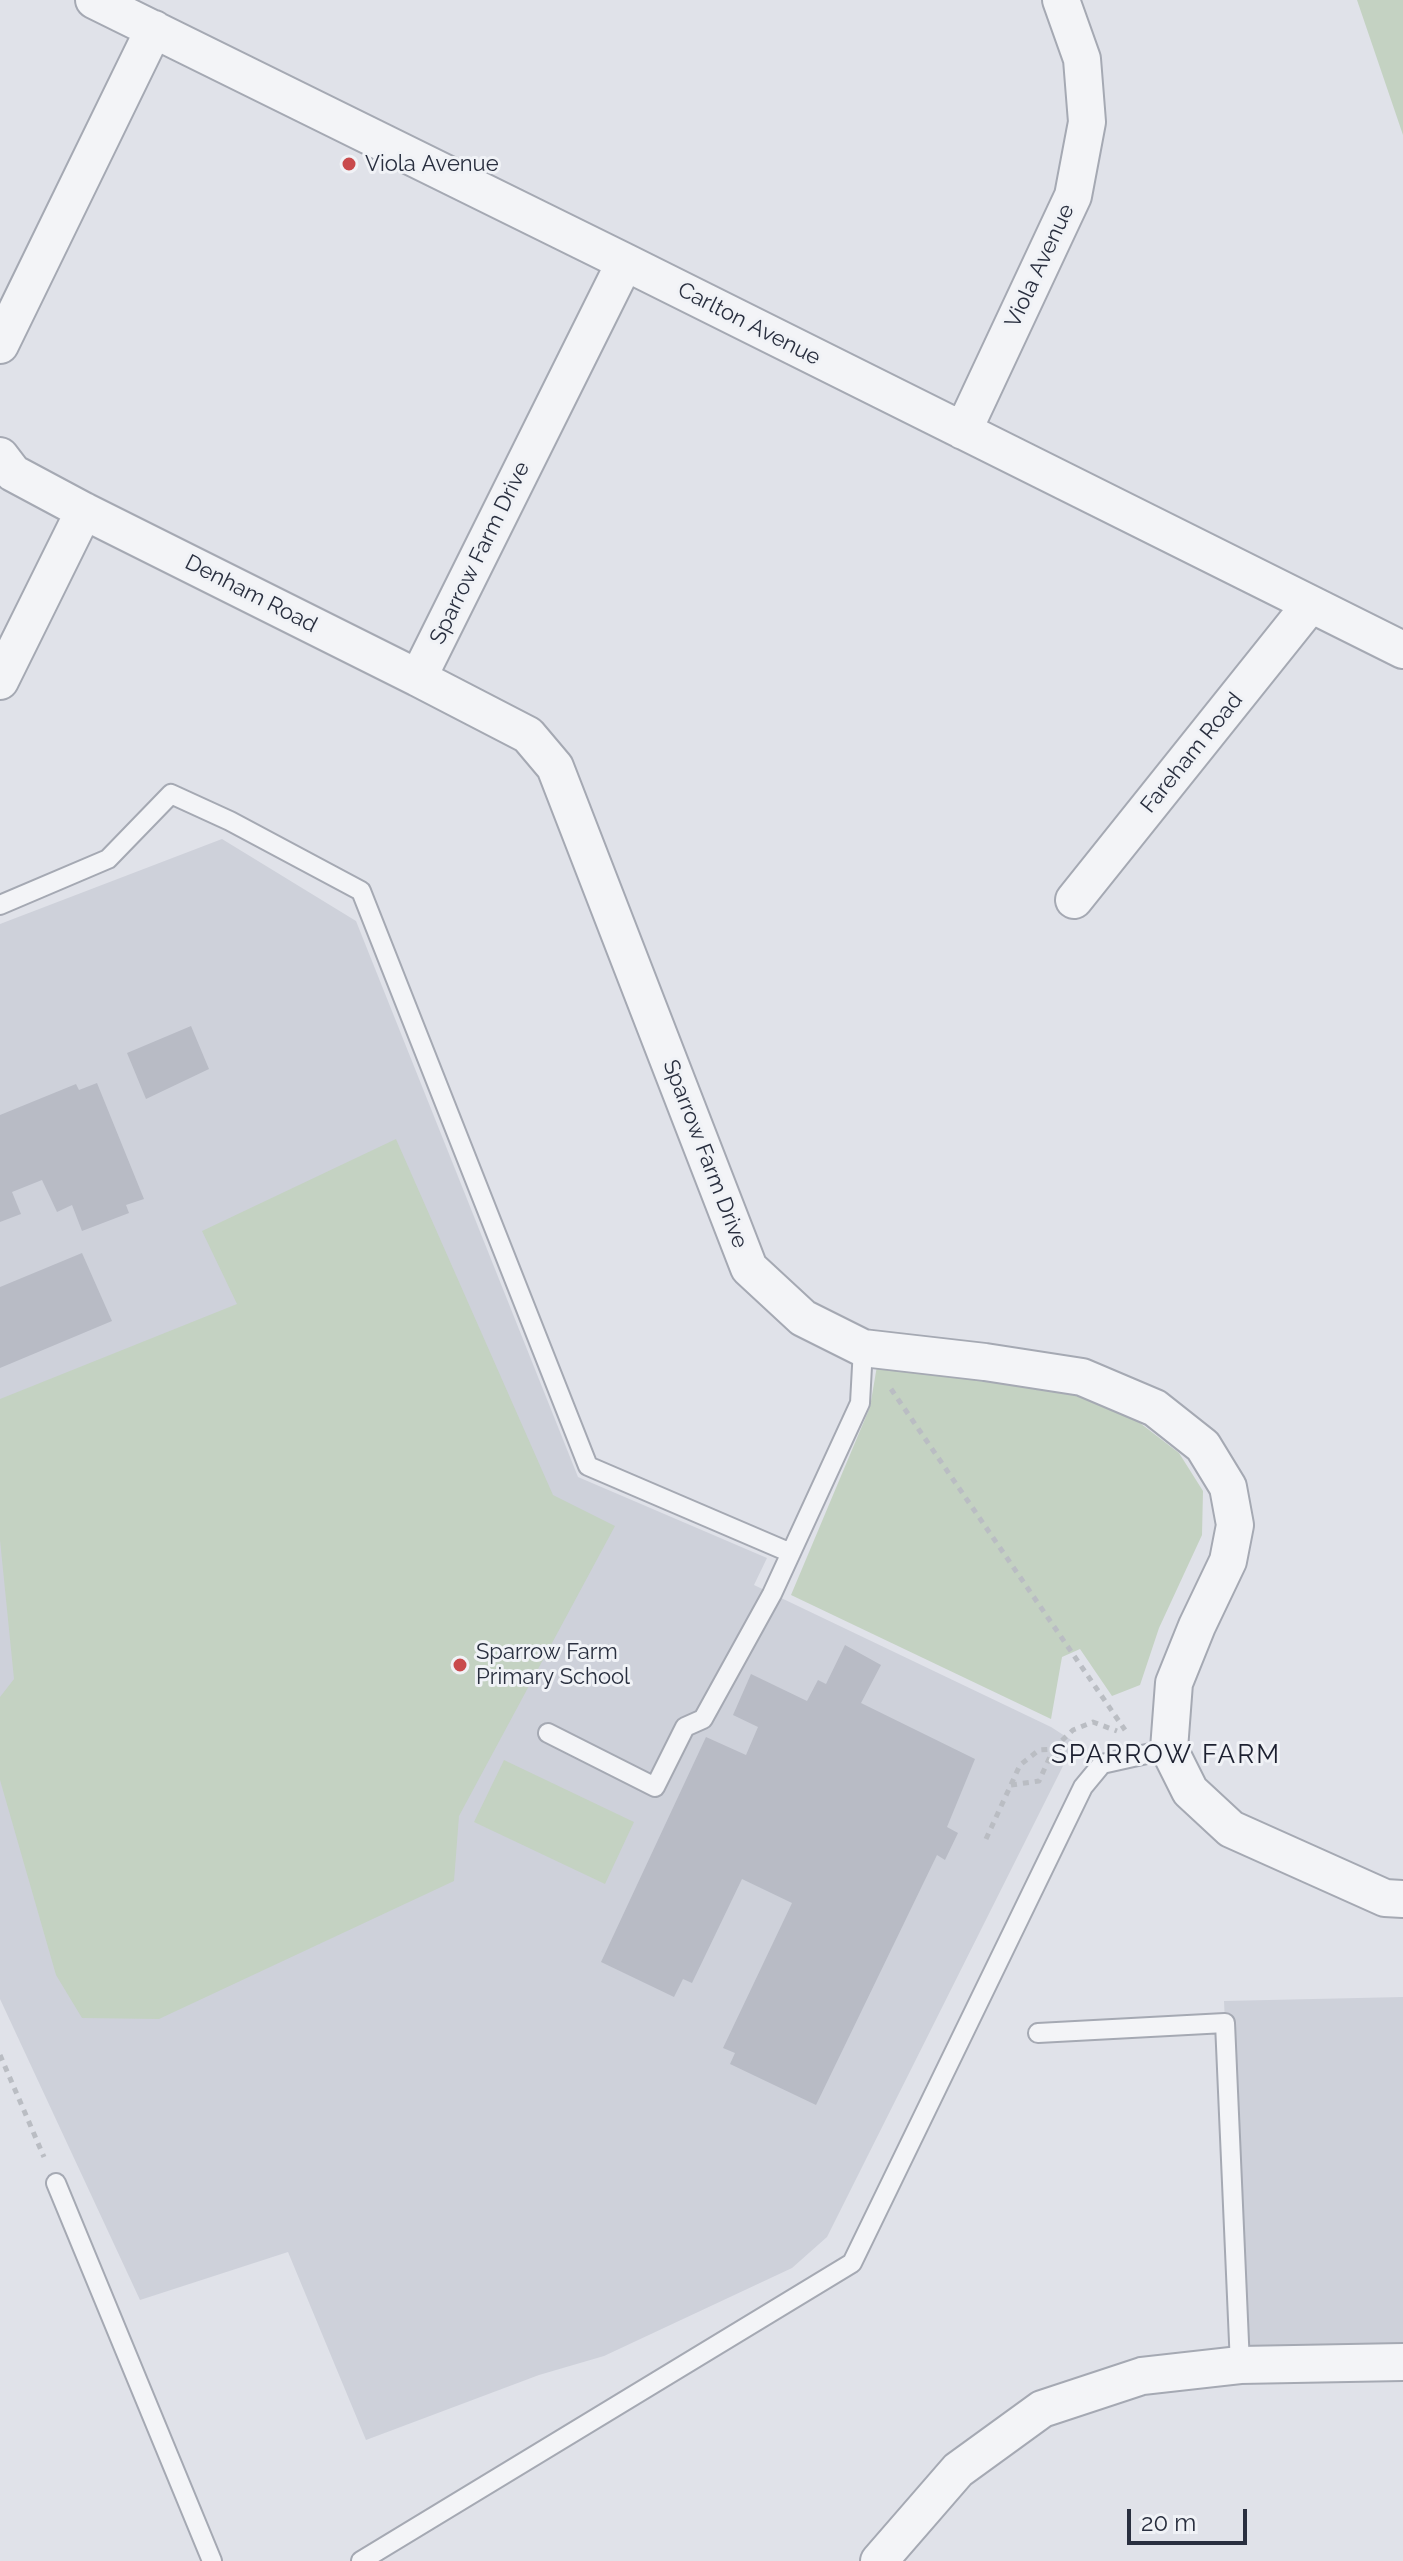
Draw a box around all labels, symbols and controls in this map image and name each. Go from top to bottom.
place label: Viola Avenue [365,151,499,177]
marker: Viola Avenue [340,155,358,173]
street label: Viola Avenue [1000,200,1080,332]
street label: Carlton Avenue [673,277,825,371]
street label: Sparrow Farm Drive [424,457,536,649]
street label: Denham Road [180,549,322,639]
street label: Fareham Road [1135,687,1249,819]
street label: Sparrow Farm Drive [657,1056,753,1252]
place label: Sparrow Farm Primary School [476,1639,630,1690]
marker: Sparrow Farm Primary School [451,1656,469,1674]
district label: SPARROW FARM [1051,1739,1281,1771]
scale bar [1131,2493,1251,2543]
text: 20 m [1141,2508,1196,2537]

